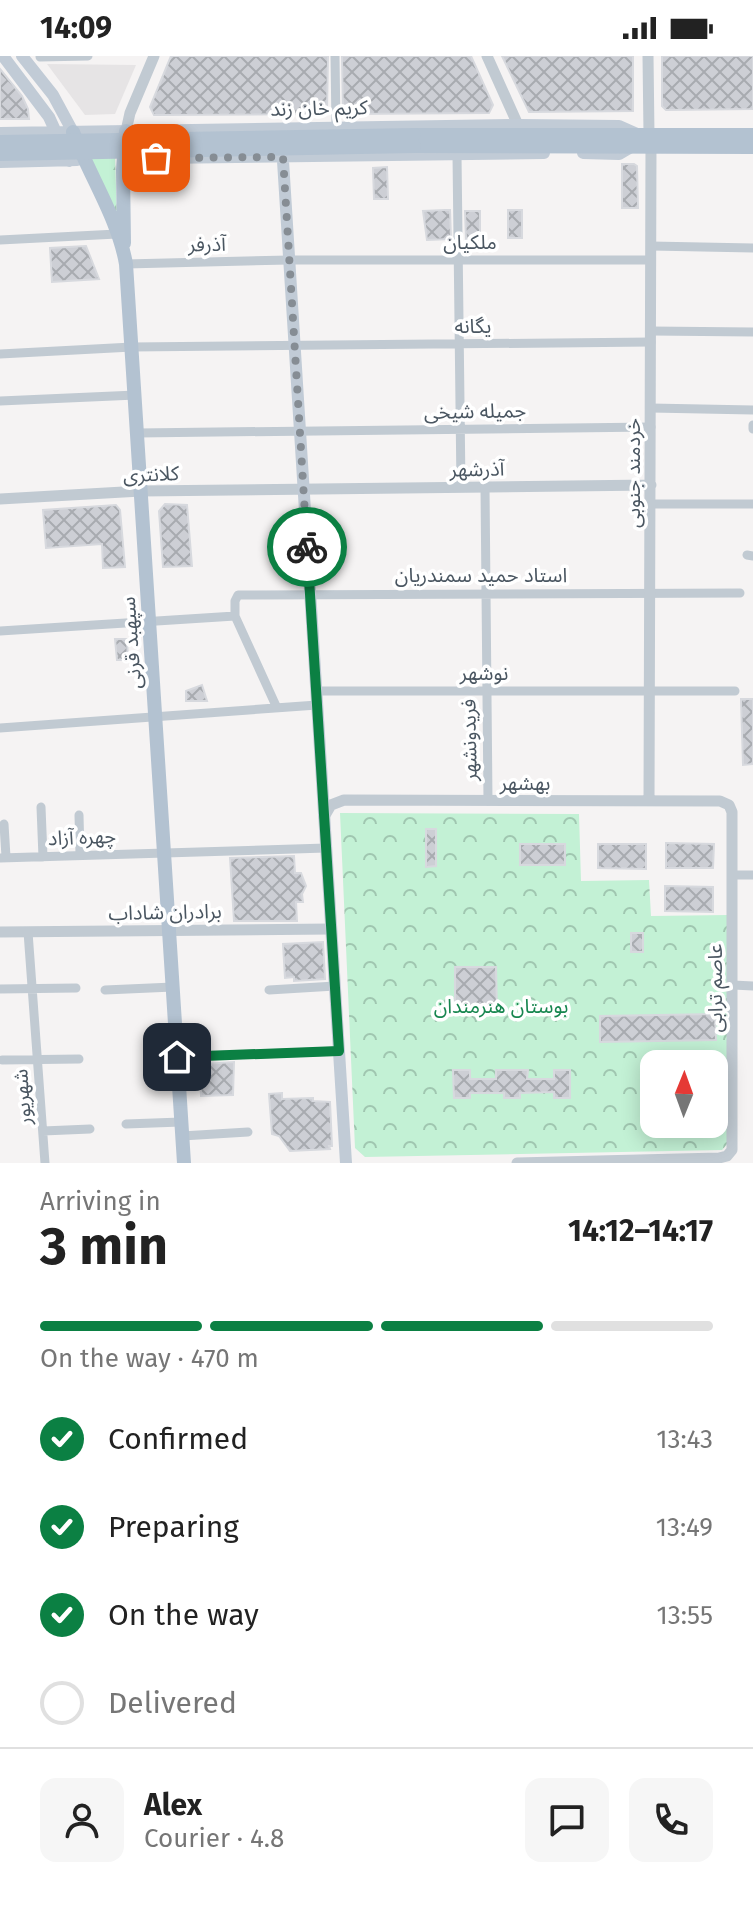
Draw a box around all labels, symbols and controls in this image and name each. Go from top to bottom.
text: 14:09 [40,10,112,46]
street label: کریم خان زند [270,95,369,124]
pin [122,124,190,192]
icon: bag [134,136,178,180]
street label: ملکیان [443,230,497,254]
street label: آذرفر [187,232,227,256]
street label: یگانه [454,314,492,338]
street label: جمیله شیخی [424,398,526,424]
street label: خردمند جنوبی [621,418,645,528]
street label: آذرشهر [448,457,506,481]
street label: کلانتری [123,461,180,487]
courier [267,507,347,587]
icon: bike [285,525,329,569]
street label: استاد حمید سمندریان [395,563,567,587]
street label: سپهبد قرنی [116,596,147,690]
street label: نوشهر [459,661,508,685]
street label: فریدونشهر [456,699,482,782]
street label: بهشهر [499,771,550,795]
street label: چهره آزاد [47,824,117,851]
street label: برادران شاداب [108,899,222,925]
street label: عاصم ترابی [703,944,730,1032]
park label: بوستان هنرمندان [434,994,568,1018]
pin [143,1023,211,1091]
icon: home [155,1035,199,1079]
north arrow [640,1050,728,1138]
map controls [640,1050,728,1138]
street label: شهریور [8,1068,36,1127]
text: Arriving in [40,1186,161,1217]
text: 14:12–14:17 [568,1213,713,1249]
text: 3 min [40,1215,168,1278]
text: On the way · 470 m [40,1343,259,1374]
icon: check [40,1417,84,1461]
text: Confirmed [108,1421,248,1457]
text: 13:43 [656,1424,713,1455]
icon: check [40,1505,84,1549]
text: Preparing [108,1509,239,1545]
text: 13:49 [656,1512,713,1543]
icon: check [40,1593,84,1637]
text: On the way [108,1597,259,1633]
text: 13:55 [657,1600,713,1631]
text: Delivered [108,1685,237,1721]
button: person [40,1778,124,1862]
button: chat [525,1778,609,1862]
button: phone [629,1778,713,1862]
text: Alex [144,1787,202,1823]
text: Courier · 4.8 [144,1823,284,1854]

